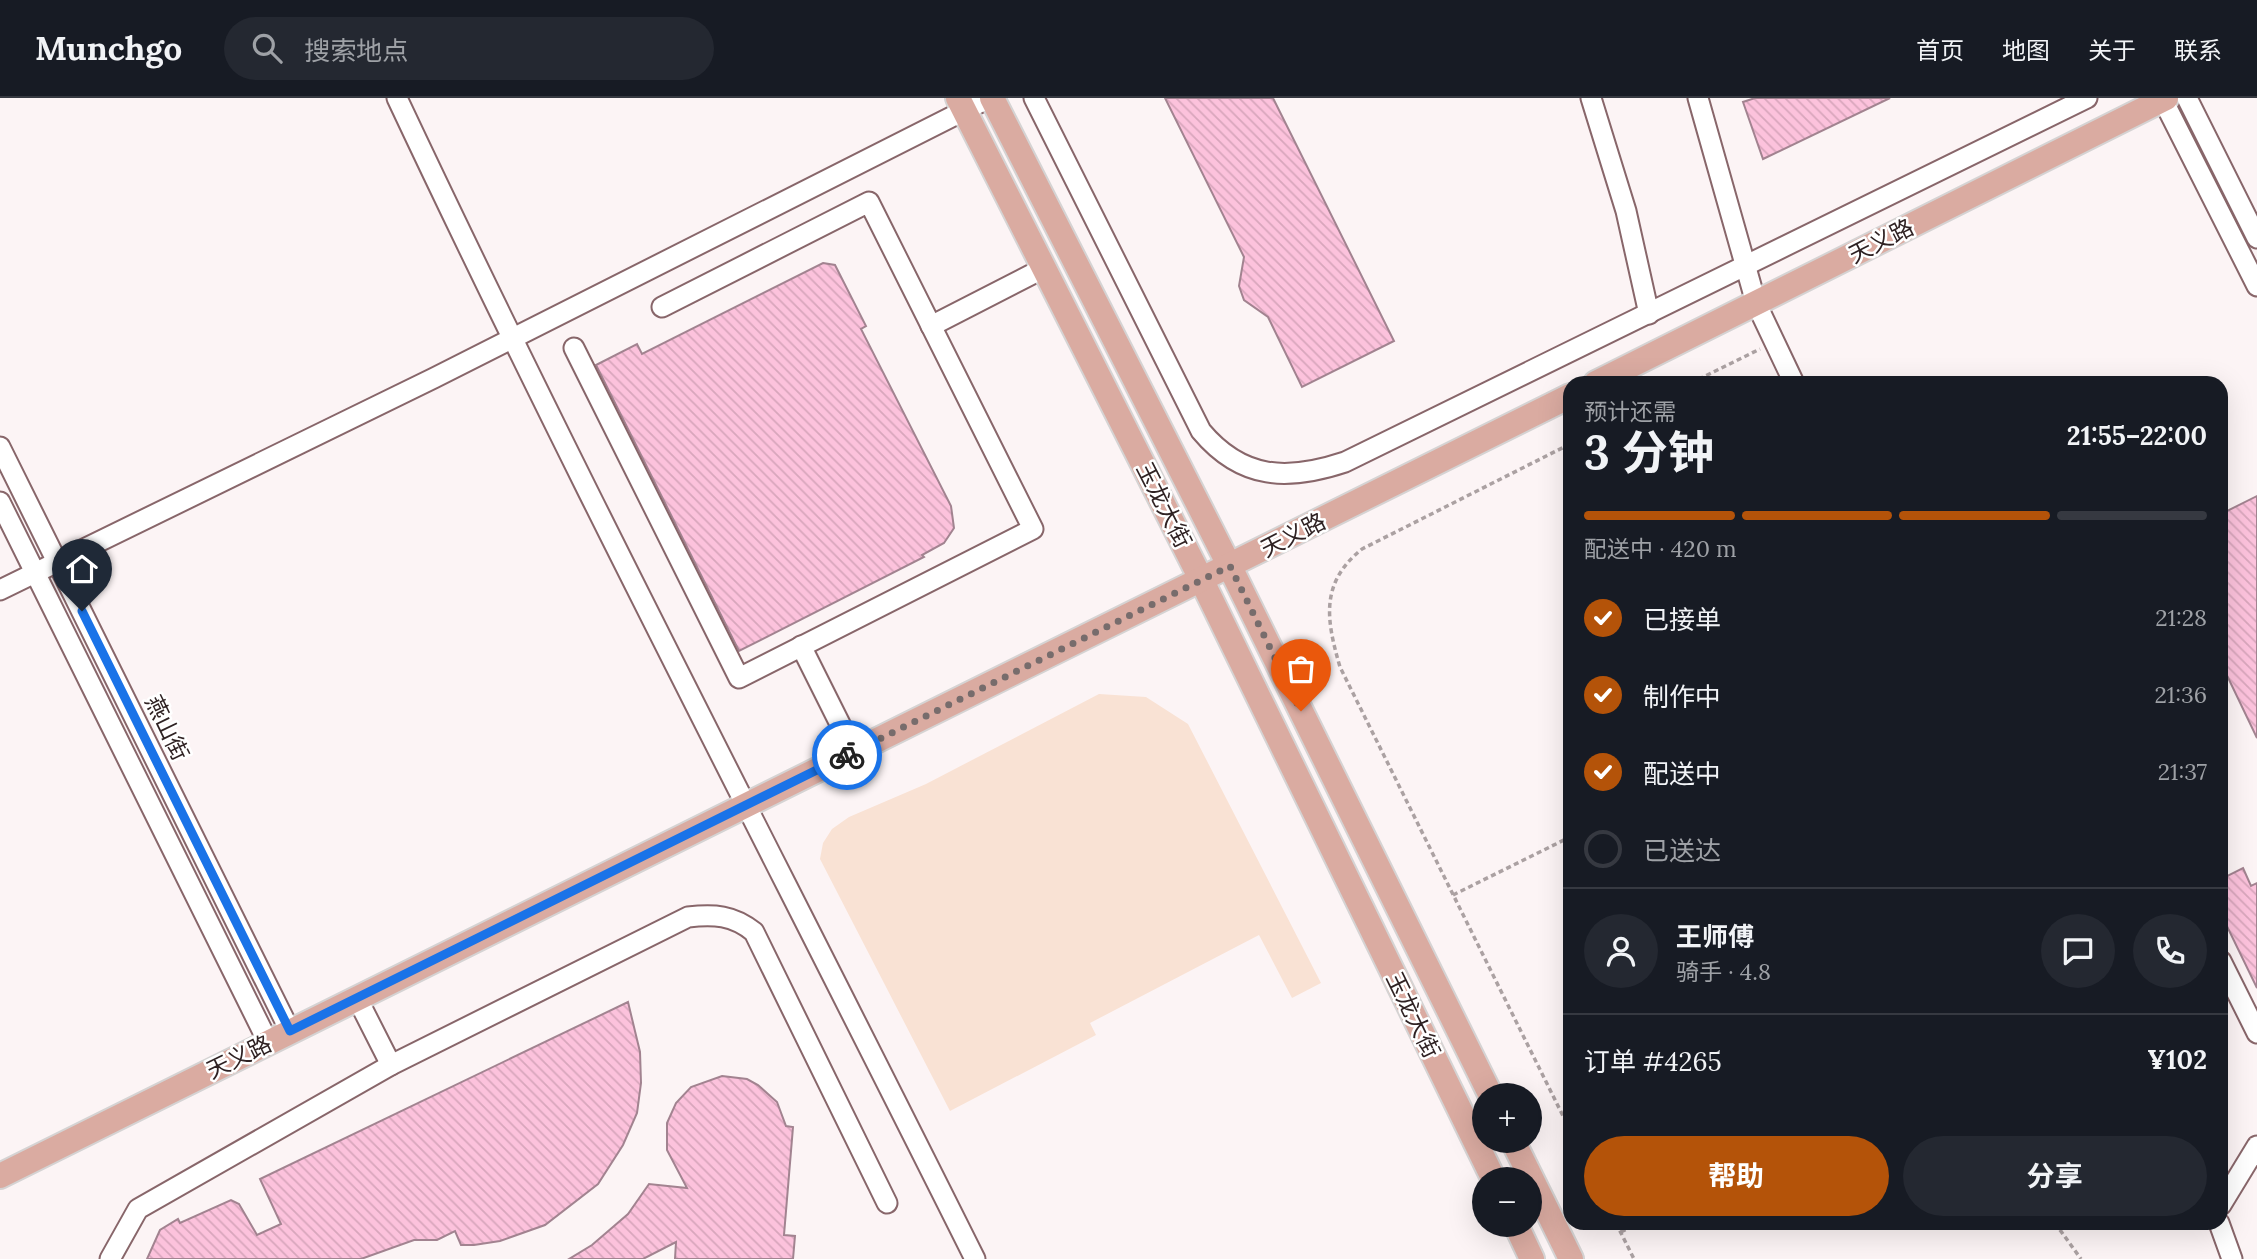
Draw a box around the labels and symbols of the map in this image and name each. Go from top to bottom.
street label: 天义路 [1843,212,1918,269]
street label: 玉龙大街 [1131,457,1198,552]
street label: 天义路 [1255,506,1330,563]
pin [52,539,112,611]
pin [1271,639,1331,711]
street label: 燕山街 [139,690,196,765]
courier [812,720,882,790]
street label: 玉龙大街 [1380,967,1447,1062]
street label: 天义路 [201,1028,276,1085]

